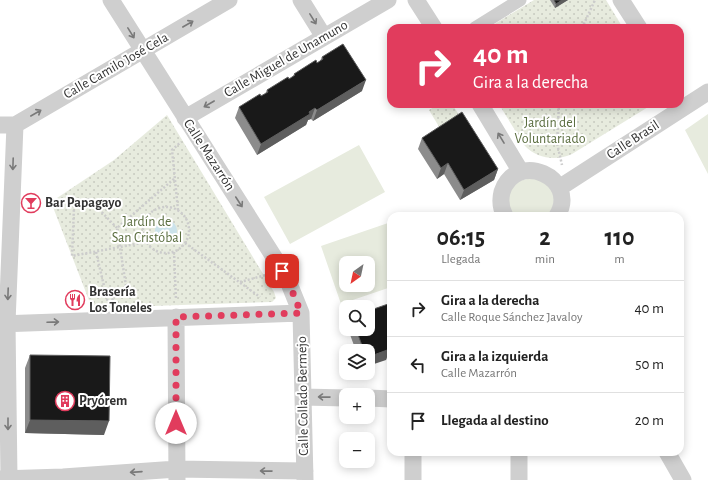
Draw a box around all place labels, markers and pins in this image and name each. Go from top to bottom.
bar icon: Bar Papagayo [20,192,42,214]
place label: Bar Papagayo [45,196,121,210]
pin [265,254,299,288]
place label: Brasería Los Toneles [89,285,152,315]
restaurant icon: Brasería Los Toneles [64,289,86,311]
building icon: Pryórem [54,390,76,412]
place label: Pryórem [79,394,127,408]

